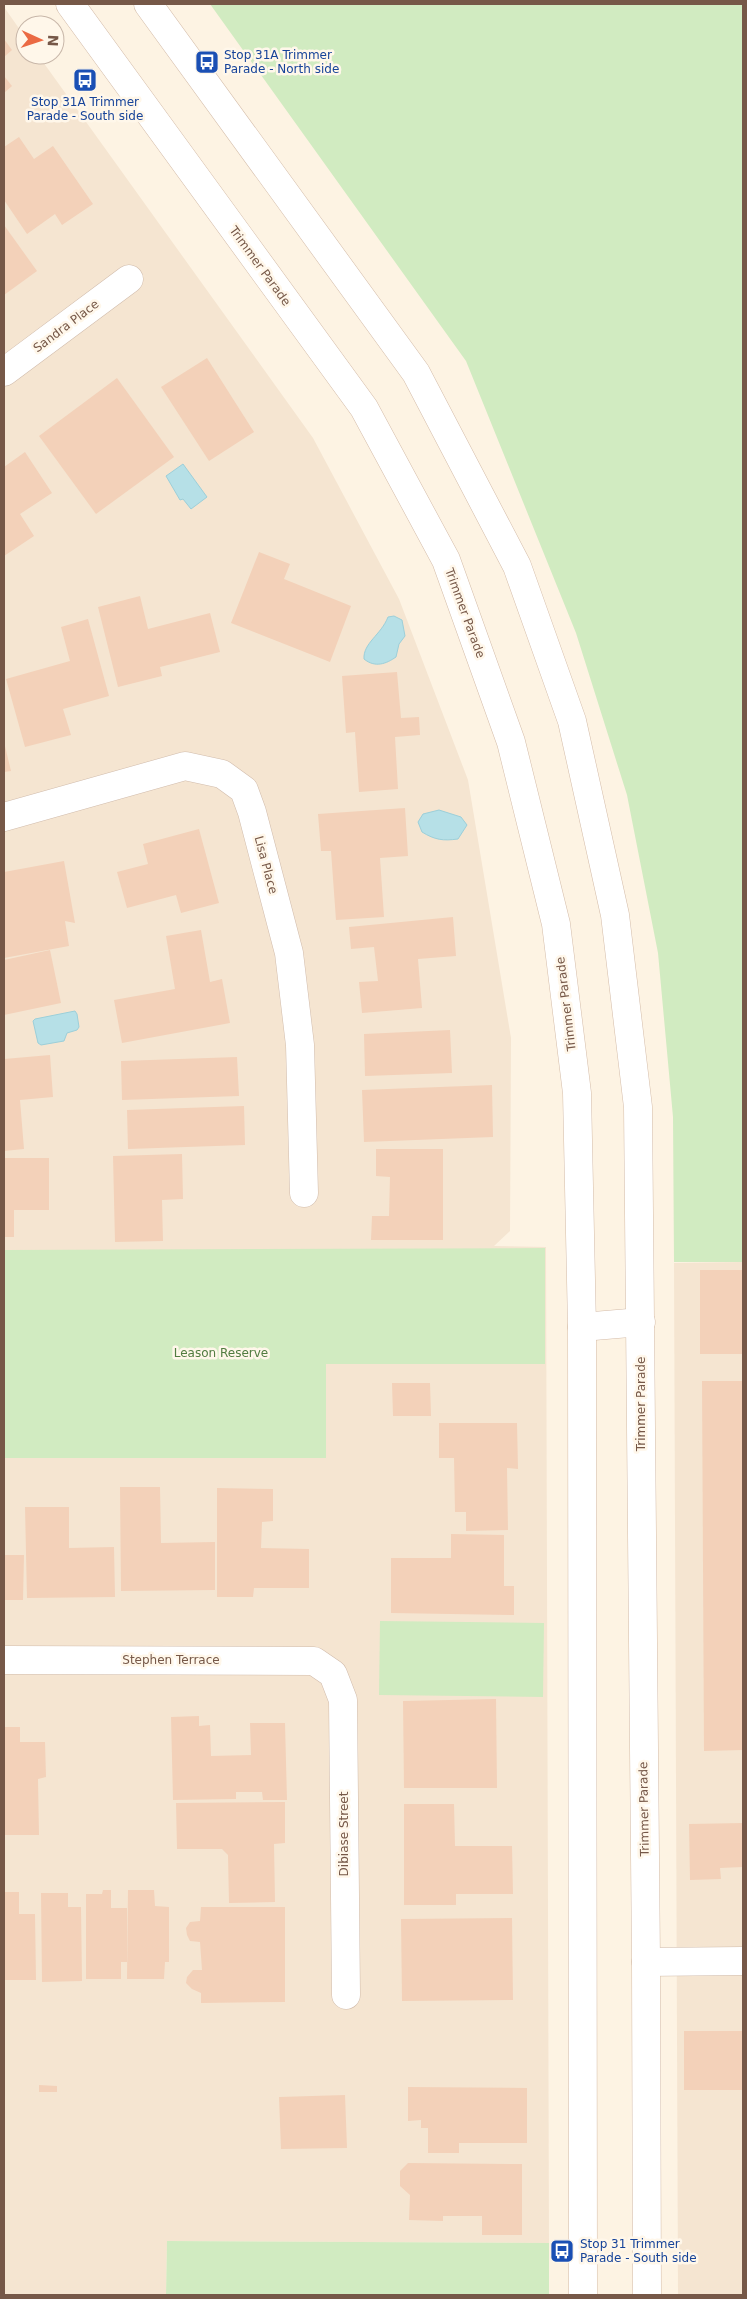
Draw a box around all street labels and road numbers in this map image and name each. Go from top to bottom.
street label: Trimmer Parade [226,223,293,308]
street label: Sandra Place [31,297,101,355]
street label: Trimmer Parade [442,565,488,660]
street label: Lisa Place [252,835,280,895]
street label: Trimmer Parade [553,956,579,1053]
street label: Trimmer Parade [634,1357,648,1452]
street label: Stephen Terrace [122,1653,220,1667]
street label: Trimmer Parade [636,1762,652,1857]
street label: Dibiase Street [337,1791,351,1876]

